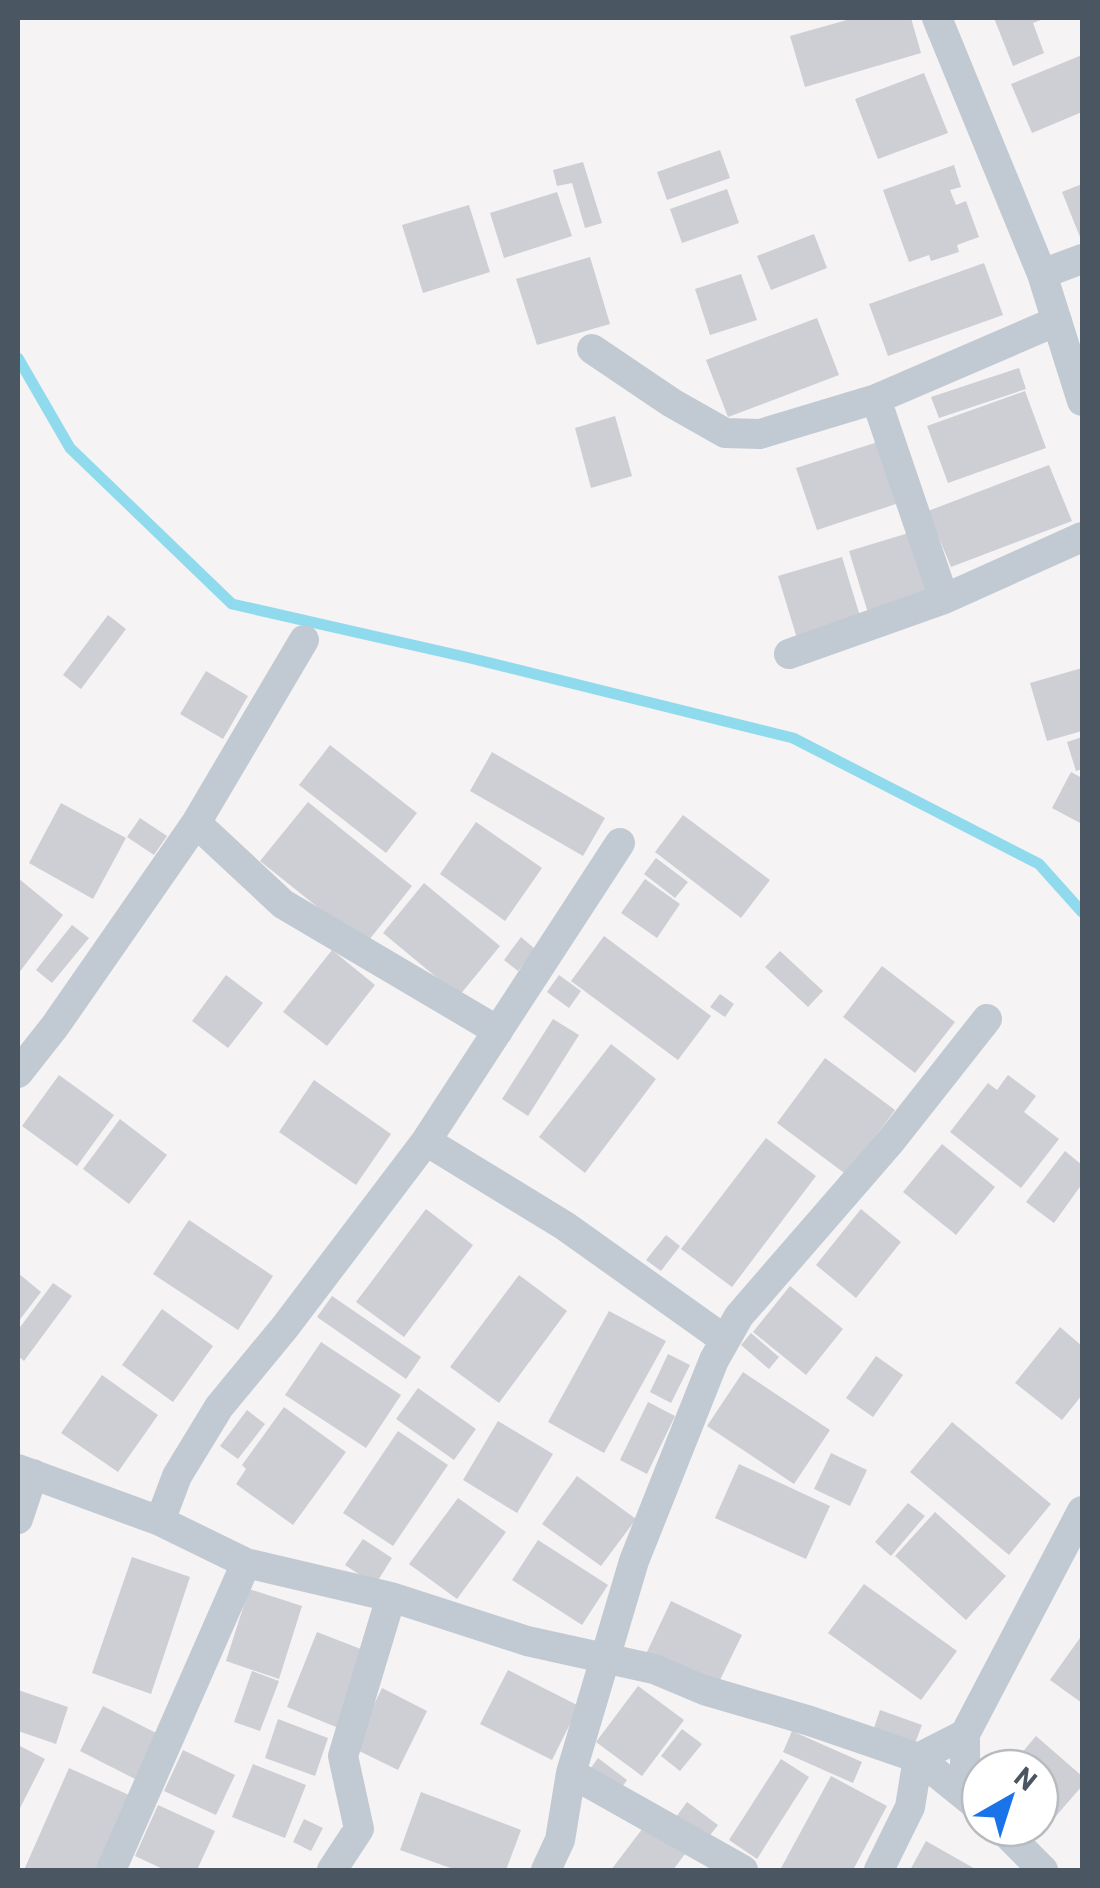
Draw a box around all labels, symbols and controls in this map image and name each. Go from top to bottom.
north arrow [960,1748,1060,1848]
text: N [1008,1759,1044,1797]

